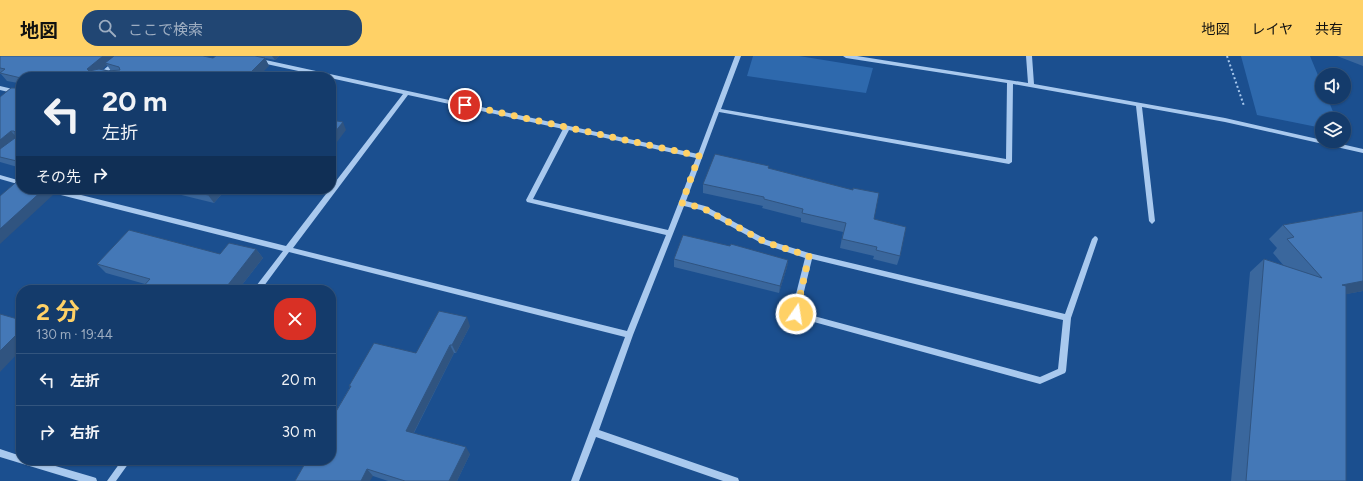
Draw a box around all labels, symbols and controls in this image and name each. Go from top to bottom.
search box [82,10,362,46]
icon: search [96,17,118,39]
text: 地図 [20,19,58,42]
text: ここで検索 [128,21,203,39]
text: 地図 [1201,21,1229,38]
text: レイヤ [1251,21,1293,38]
text: 共有 [1315,21,1343,38]
map controls [1315,68,1351,148]
button: sound [1315,68,1351,104]
text: 20 m [102,84,167,118]
icon: left [36,88,88,140]
pin [448,88,482,122]
icon: arrive [454,94,476,116]
button: layers [1315,112,1351,148]
text: 左折 [102,122,138,144]
icon: right [89,164,111,186]
text: その先 [36,168,81,186]
position arrow [775,293,817,335]
text: 2 分 [36,297,80,326]
button: close [274,298,316,340]
text: 130 m · 19:44 [36,327,113,342]
icon: left [36,369,58,391]
text: 20 m [282,371,316,389]
text: 左折 [70,372,100,390]
icon: right [36,421,58,443]
text: 30 m [282,423,316,441]
text: 右折 [70,424,100,442]

